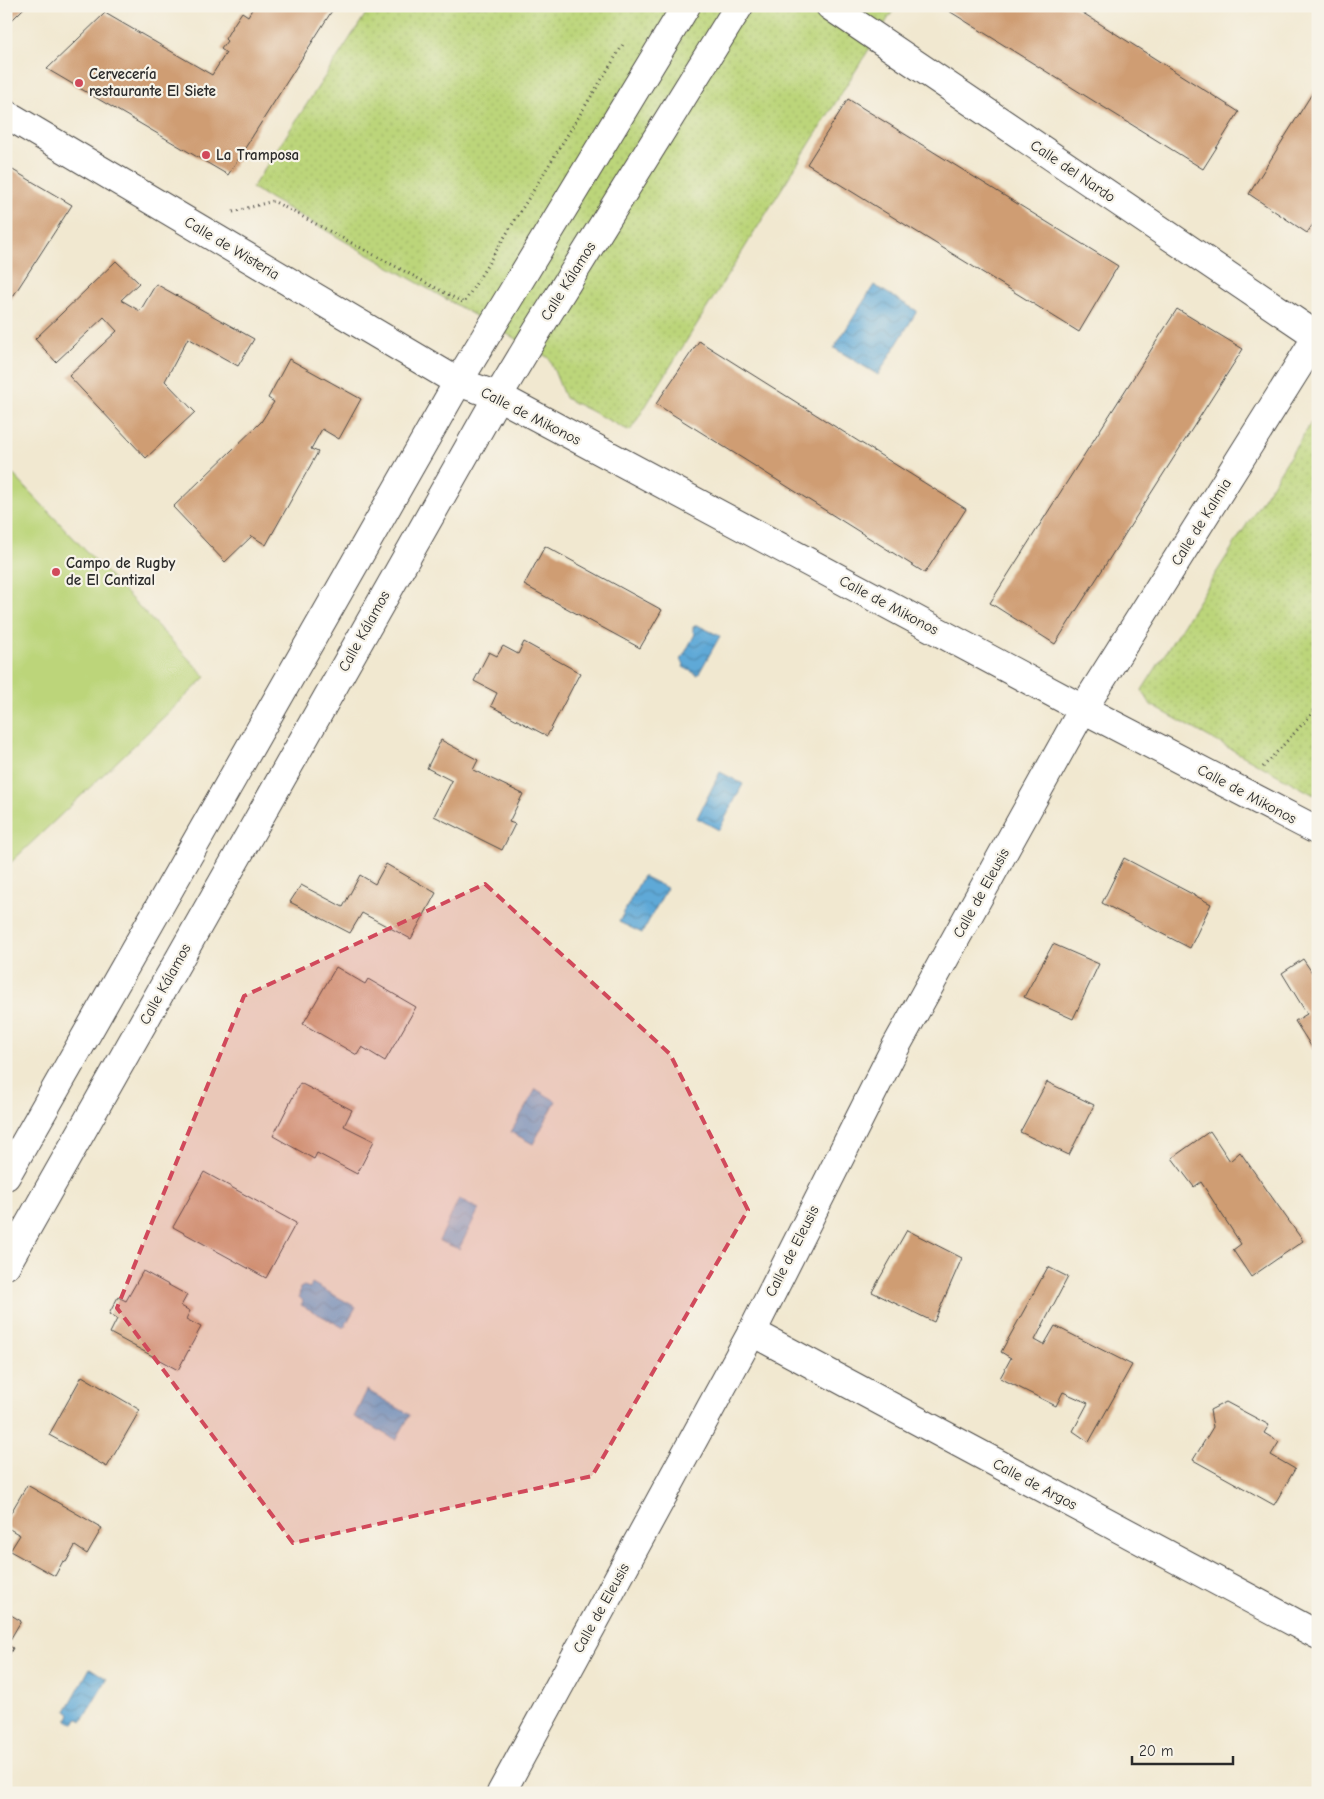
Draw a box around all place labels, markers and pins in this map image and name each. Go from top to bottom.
place label: Cervecería restaurante El Siete [89,65,216,100]
marker: Cervecería restaurante El Siete [73,77,85,89]
place label: La Tramposa [216,146,299,164]
marker: La Tramposa [200,149,212,161]
place label: Campo de Rugby de El Cantizal [66,554,175,589]
marker: Campo de Rugby de El Cantizal [50,566,62,578]

